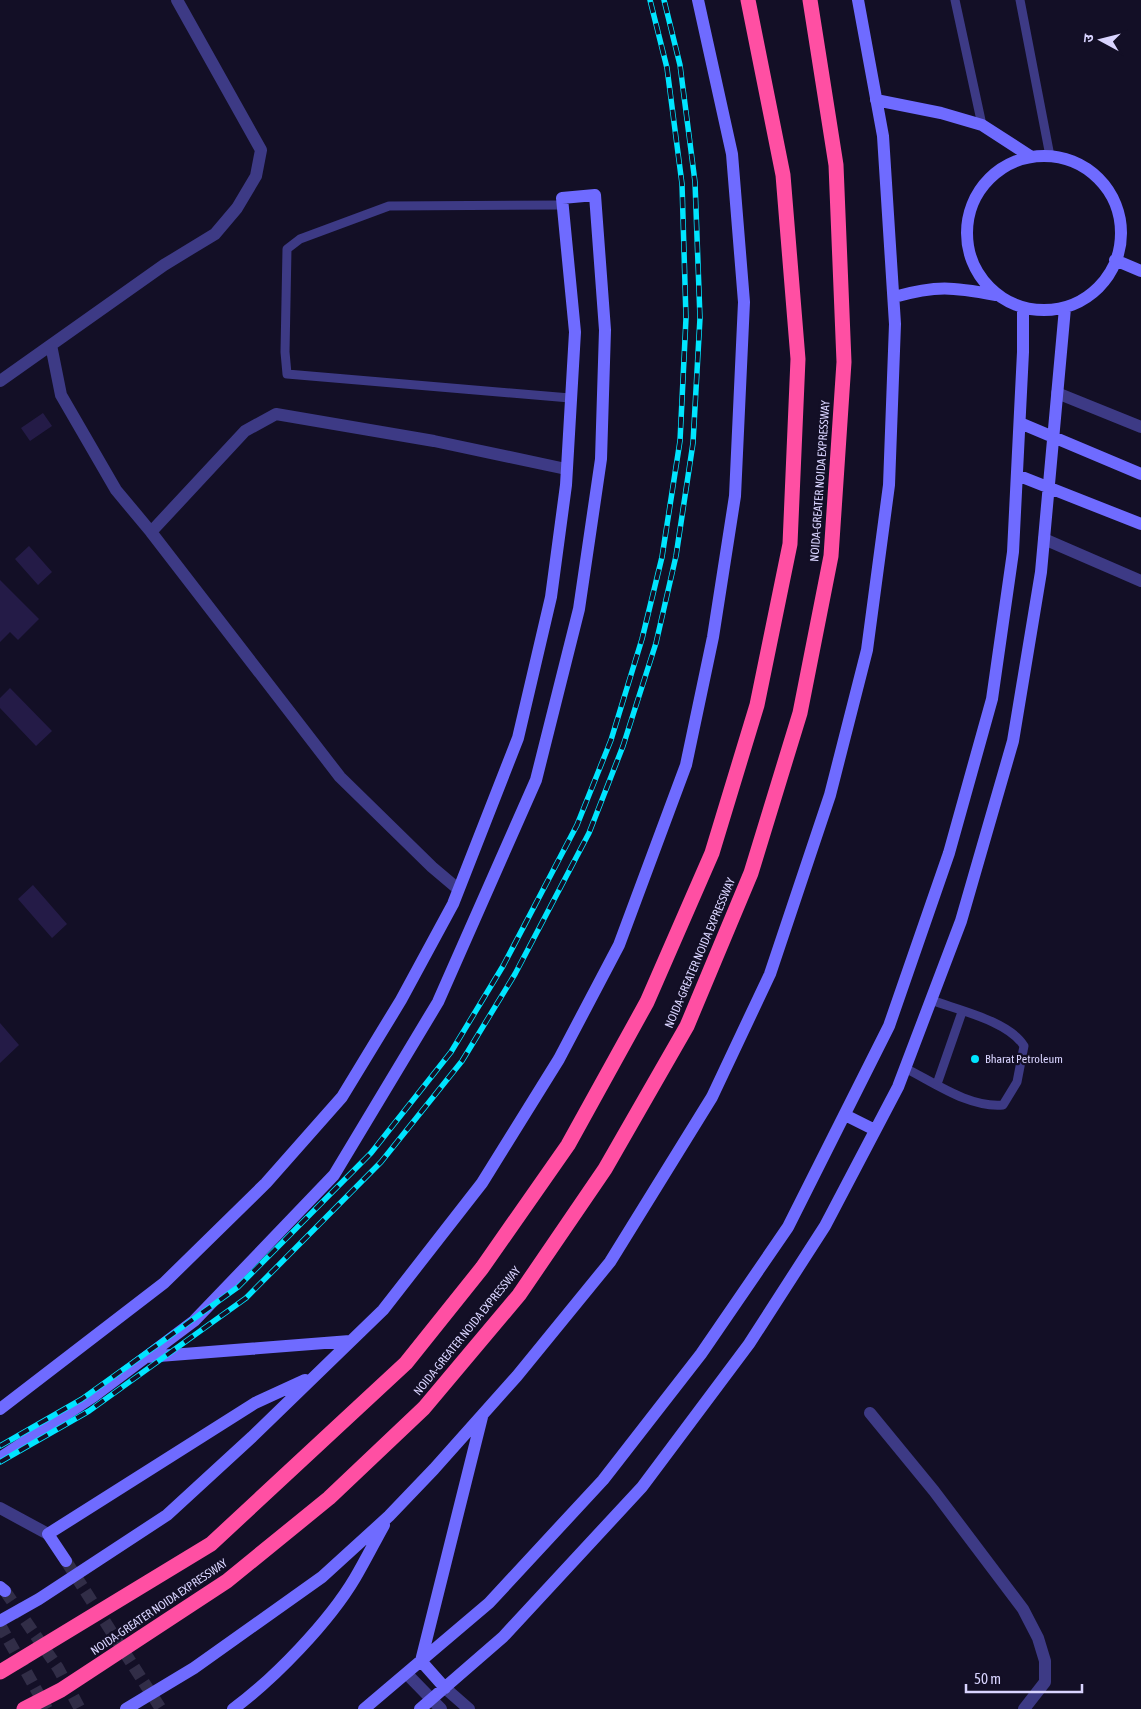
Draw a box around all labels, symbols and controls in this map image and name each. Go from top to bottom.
north arrow [1076,15,1126,65]
text: उ [1080,33,1097,43]
street label: NOIDA-GREATER NOIDA EXPRESSWAY [807,399,833,562]
street label: NOIDA-GREATER NOIDA EXPRESSWAY [662,875,738,1030]
place label: Bharat Petroleum [985,1052,1063,1066]
marker: Bharat Petroleum [969,1053,981,1065]
street label: NOIDA-GREATER NOIDA EXPRESSWAY [411,1263,524,1398]
street label: NOIDA-GREATER NOIDA EXPRESSWAY [88,1556,230,1658]
scale bar [966,1662,1082,1694]
text: 50 m [974,1670,1001,1687]

